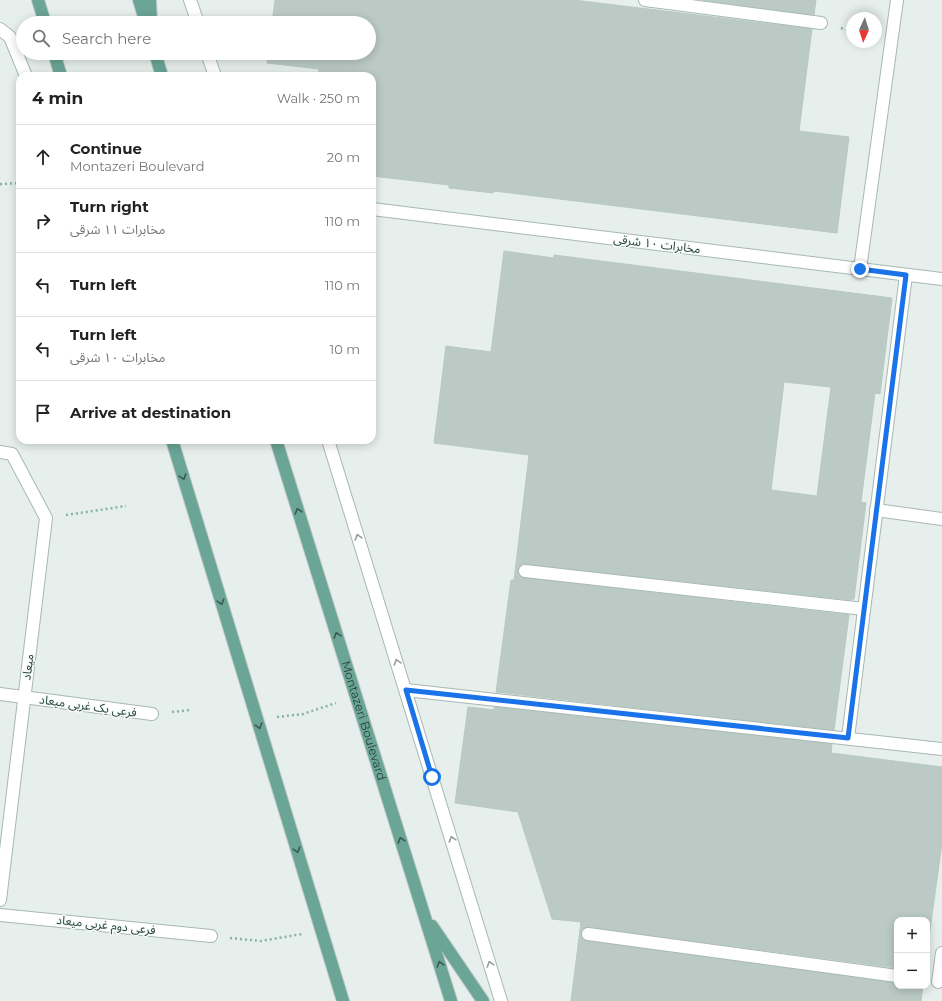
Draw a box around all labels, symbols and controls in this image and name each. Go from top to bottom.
north arrow [846,12,882,48]
search box [16,16,376,60]
icon: search [30,27,52,49]
text: Search here [62,29,151,48]
text: 4 min [32,88,83,108]
text: Walk · 250 m [277,90,360,106]
text: Continue [70,139,142,158]
icon: ahead [32,146,54,168]
text: 20 m [327,149,360,165]
text: Montazeri Boulevard [70,158,205,174]
text: Turn right [70,197,149,216]
icon: right [32,210,54,232]
text: 110 m [325,213,360,229]
text: مخابرات ۱۱ شرقی [70,221,165,237]
street label: مخابرات ۱۰ شرقی [613,231,702,256]
route end [851,260,869,278]
icon: left [32,274,54,296]
text: Turn left [70,275,137,294]
text: 110 m [325,277,360,293]
text: Turn left [70,325,137,344]
icon: left [32,338,54,360]
text: 10 m [330,341,360,357]
text: مخابرات ۱۰ شرقی [70,349,165,365]
icon: arrive [32,402,54,424]
text: Arrive at destination [70,403,231,422]
one-way arrow [178,474,187,481]
one-way arrow [295,508,303,515]
one-way arrow [355,534,363,541]
one-way arrow [216,598,225,605]
one-way arrow [333,632,342,639]
street label: میعاد [18,653,37,681]
one-way arrow [393,658,402,665]
street label: Montazeri Boulevard [338,659,390,782]
street label: فرعی یک غربی میعاد [38,691,138,720]
one-way arrow [254,722,263,729]
route start [423,768,441,786]
one-way arrow [397,836,406,843]
one-way arrow [448,836,456,843]
one-way arrow [292,847,301,854]
street label: فرعی دوم غربی میعاد [55,912,156,939]
map controls [894,917,930,989]
button: + [894,917,930,953]
button: − [894,953,930,989]
one-way arrow [436,960,445,967]
one-way arrow [486,960,494,967]

